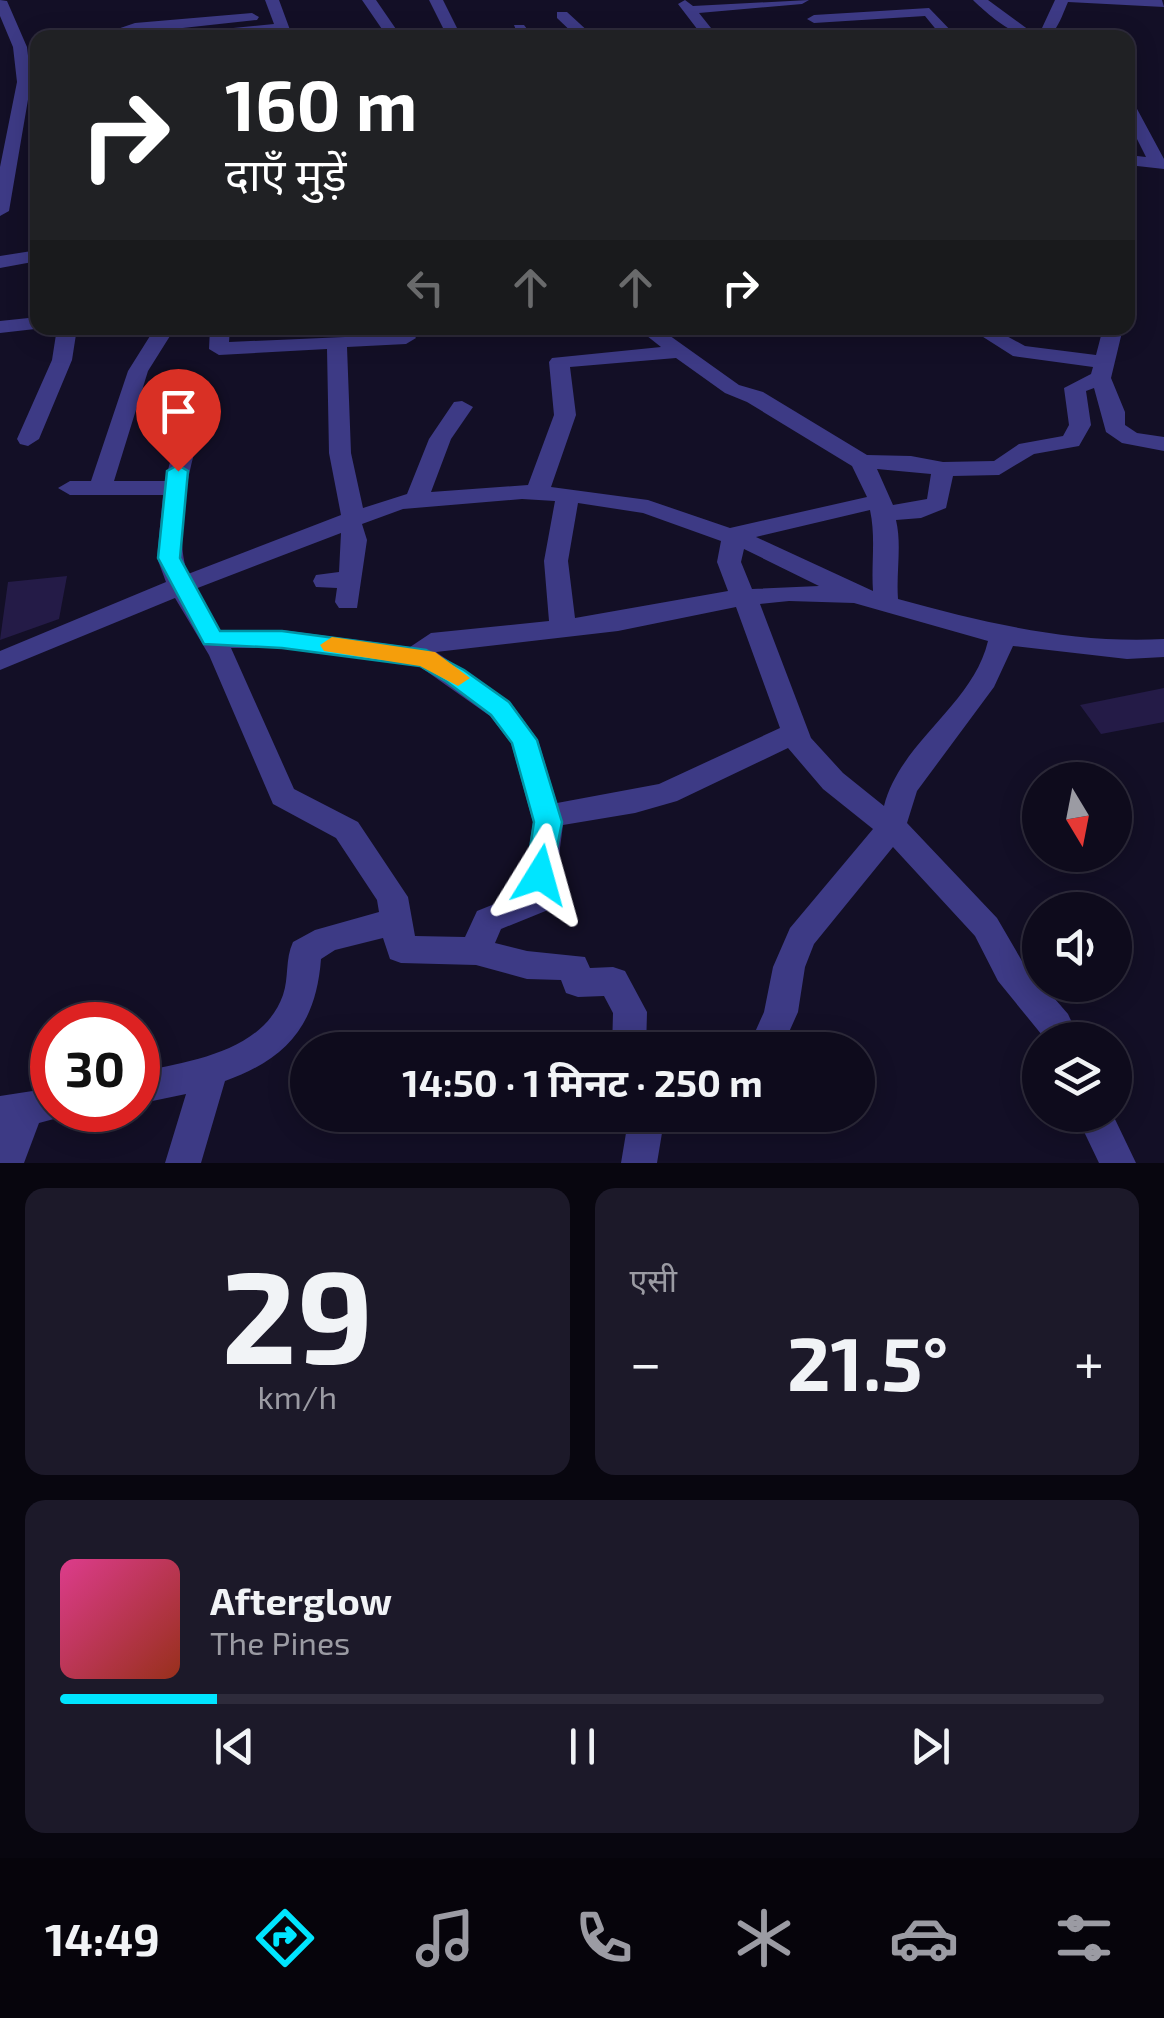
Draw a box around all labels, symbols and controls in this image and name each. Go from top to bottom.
text: 160 m [225,61,418,145]
icon: right [60,70,190,200]
text: दाएँ मुड़ें [225,146,346,200]
icon: left [398,260,453,315]
icon: ahead [503,260,558,315]
icon: ahead [608,260,663,315]
icon: right [713,260,768,315]
pin [136,369,221,472]
icon: arrive [151,384,206,439]
north arrow [1022,762,1132,872]
map controls [1022,762,1132,1132]
position arrow [488,823,592,927]
button: sound [1022,892,1132,1002]
speed limit sign: 30 [30,1002,160,1132]
button: layers [1022,1022,1132,1132]
text: 14:50 · 1 मिनट · 250 m [402,1059,763,1105]
text: 29 [221,1234,373,1390]
text: एसी [630,1260,677,1298]
text: 21.5° [787,1316,948,1406]
text: − [630,1328,662,1394]
text: + [1074,1328,1104,1394]
text: km/h [258,1377,337,1415]
text: Afterglow [210,1577,392,1623]
text: The Pines [210,1623,350,1661]
icon: previous [207,1719,262,1774]
icon: pause [555,1719,610,1774]
icon: next [903,1719,958,1774]
icon: directions [250,1903,320,1973]
icon: music [410,1903,480,1973]
icon: phone [569,1903,639,1973]
icon: climate [729,1903,799,1973]
icon: car [889,1903,959,1973]
icon: filters [1049,1903,1119,1973]
text: 14:49 [45,1911,160,1965]

